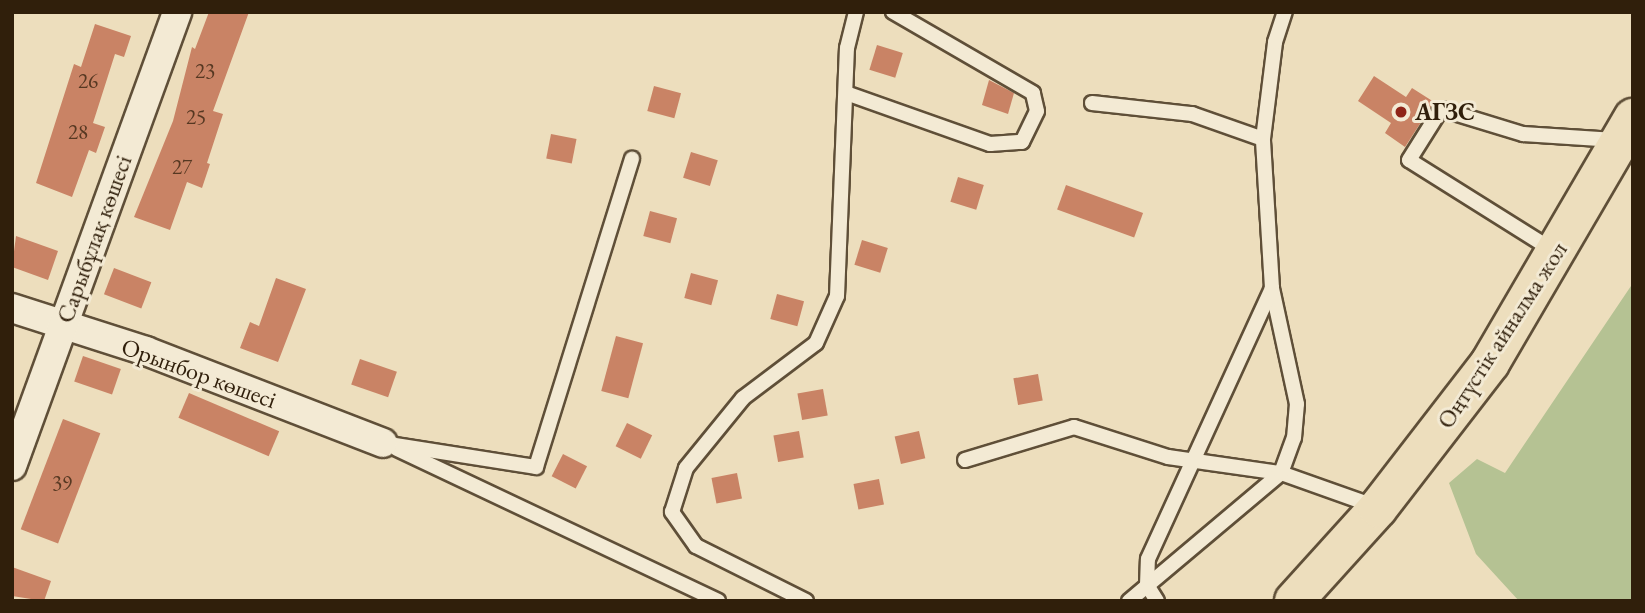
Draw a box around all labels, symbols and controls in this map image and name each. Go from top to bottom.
house number: 23 [195,58,215,84]
house number: 26 [78,68,98,94]
place label: АГЗС [1415,98,1475,126]
house number: 25 [186,104,206,130]
marker: АГЗС [1393,104,1409,120]
house number: 28 [68,119,88,145]
street label: Сарыбұлақ көшесі [50,151,138,327]
house number: 27 [172,154,192,180]
street label: Оңтүстік айналма жол [1431,236,1573,434]
street label: Орынбор көшесі [118,332,280,414]
house number: 39 [52,470,72,496]

